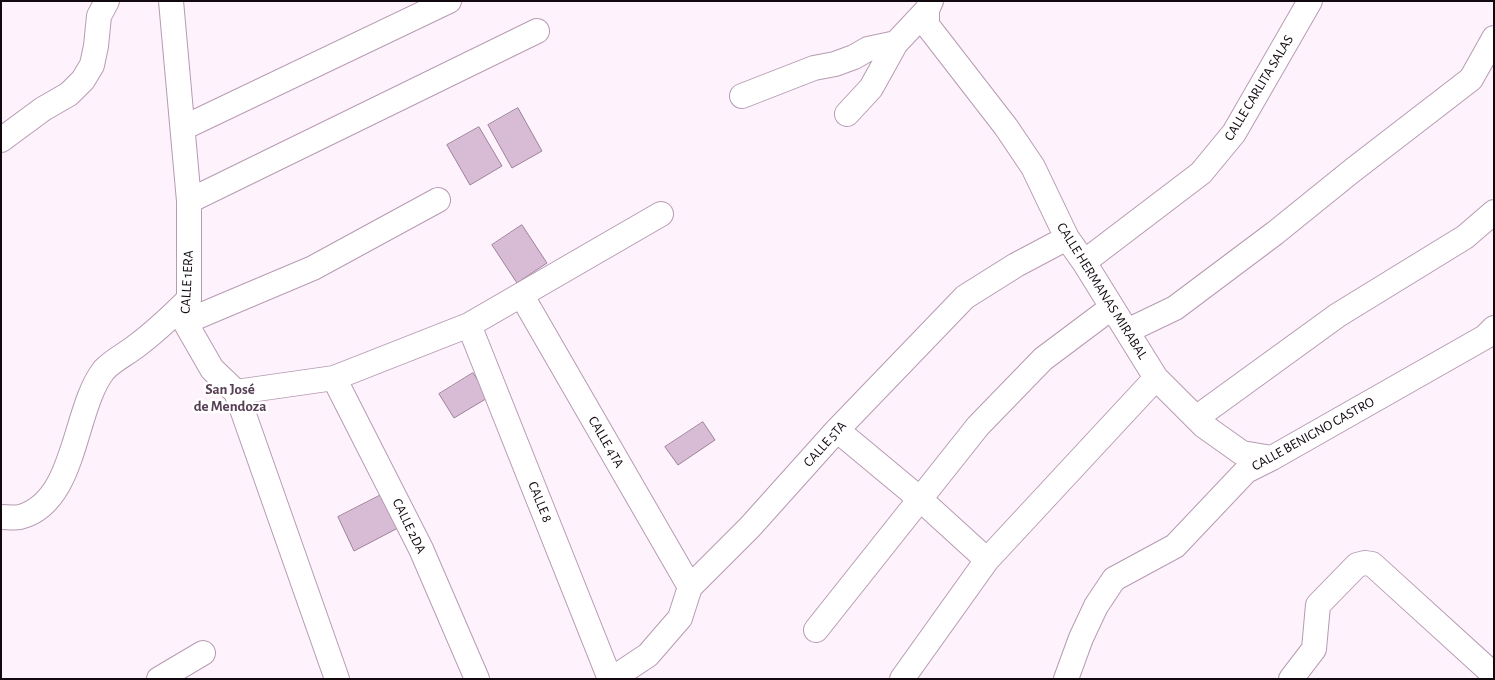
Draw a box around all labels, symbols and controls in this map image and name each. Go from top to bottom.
street label: CALLE CARLITA SALAS [1221,32,1297,144]
street label: CALLE HERMANAS MIRABAL [1053,220,1151,362]
street label: CALLE 1ERA [177,250,197,314]
district label: San José de Mendoza [194,380,266,415]
street label: CALLE BENIGNO CASTRO [1249,393,1377,475]
street label: CALLE 4TA [584,413,628,471]
street label: CALLE 5TA [800,418,850,470]
street label: CALLE 8 [524,479,556,525]
street label: CALLE 2DA [388,496,430,556]

